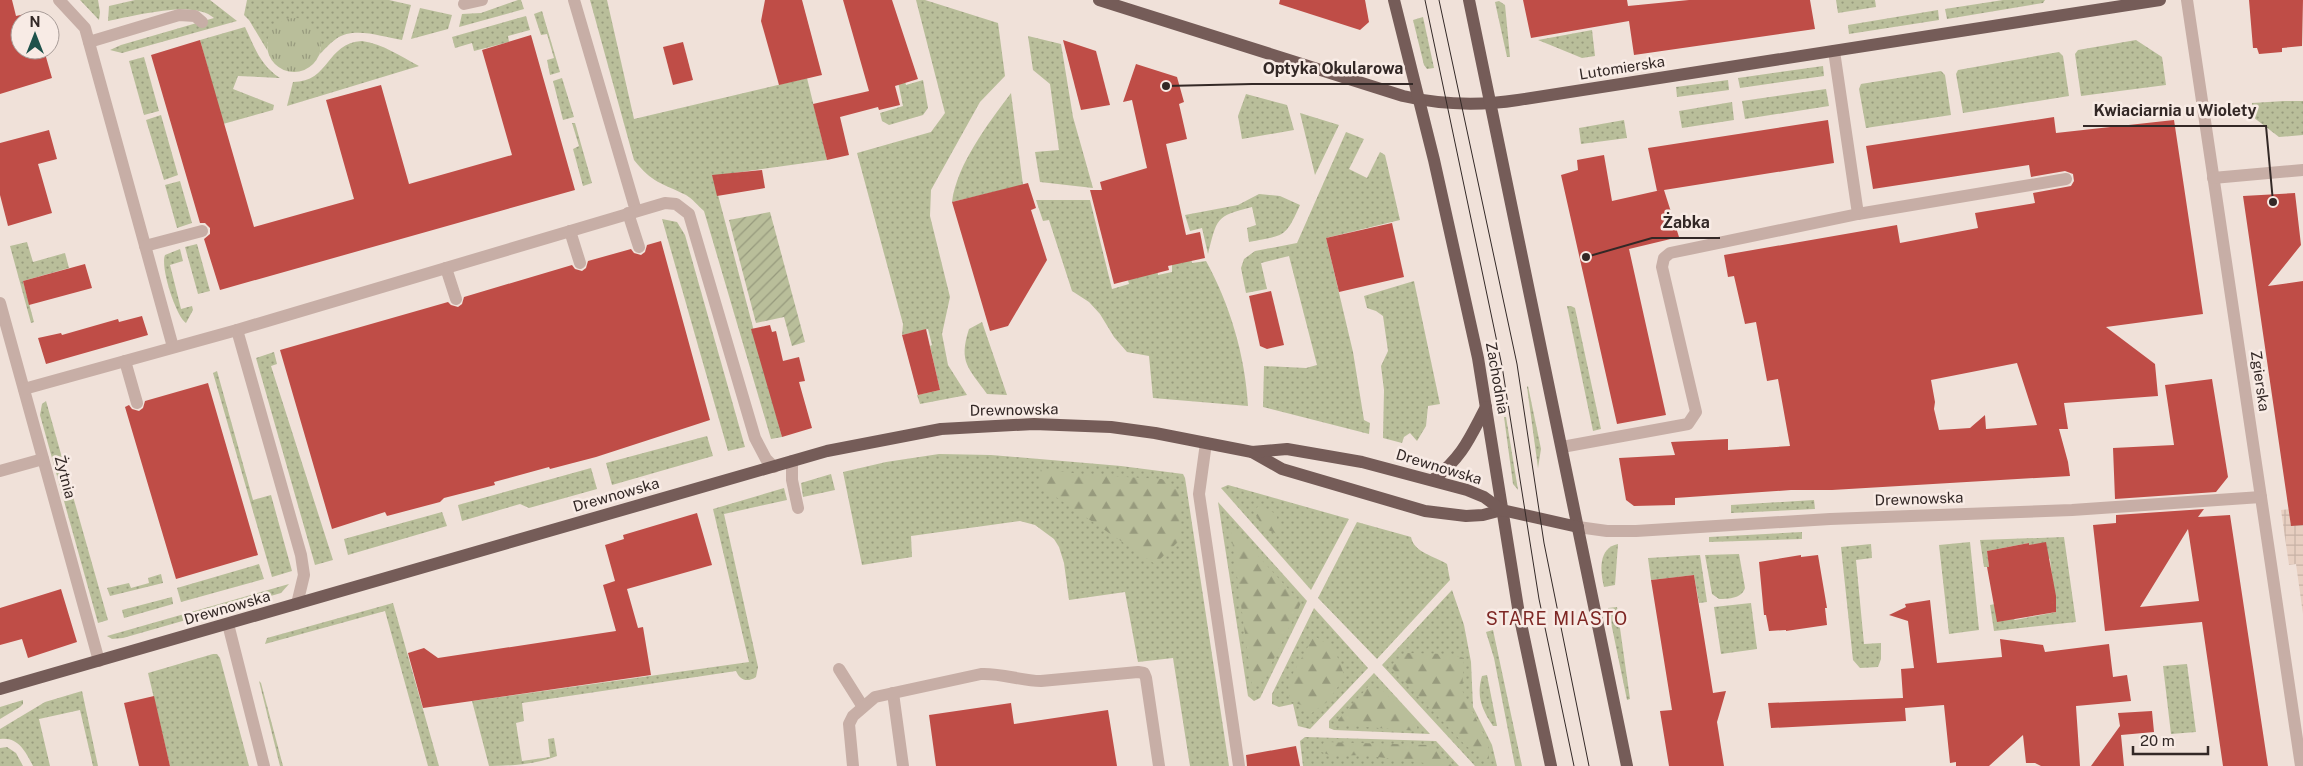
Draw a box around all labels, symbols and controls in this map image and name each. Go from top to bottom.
north arrow [10,10,60,60]
text: N [30,14,40,30]
street label: Lutomierska [1578,52,1666,83]
callout: Optyka Okularowa [1252,53,1413,84]
text: Optyka Okularowa [1263,59,1403,78]
callout: Kwiaciarnia u Wiolety [2083,95,2266,126]
text: Kwiaciarnia u Wiolety [2094,101,2256,120]
callout: Żabka [1652,207,1720,238]
text: Żabka [1662,212,1710,232]
street label: Zachodnia [1483,341,1512,415]
street label: Zgierska [2248,350,2273,412]
street label: Drewnowska [969,400,1059,419]
street label: Drewnowska [1394,445,1484,488]
street label: Żytnia [52,453,80,500]
street label: Drewnowska [571,474,661,515]
street label: Drewnowska [1874,488,1964,509]
street label: Drewnowska [182,587,272,628]
district label: STARE MIASTO [1486,608,1628,629]
scale bar [2133,724,2208,756]
text: 20 m [2140,732,2175,749]

